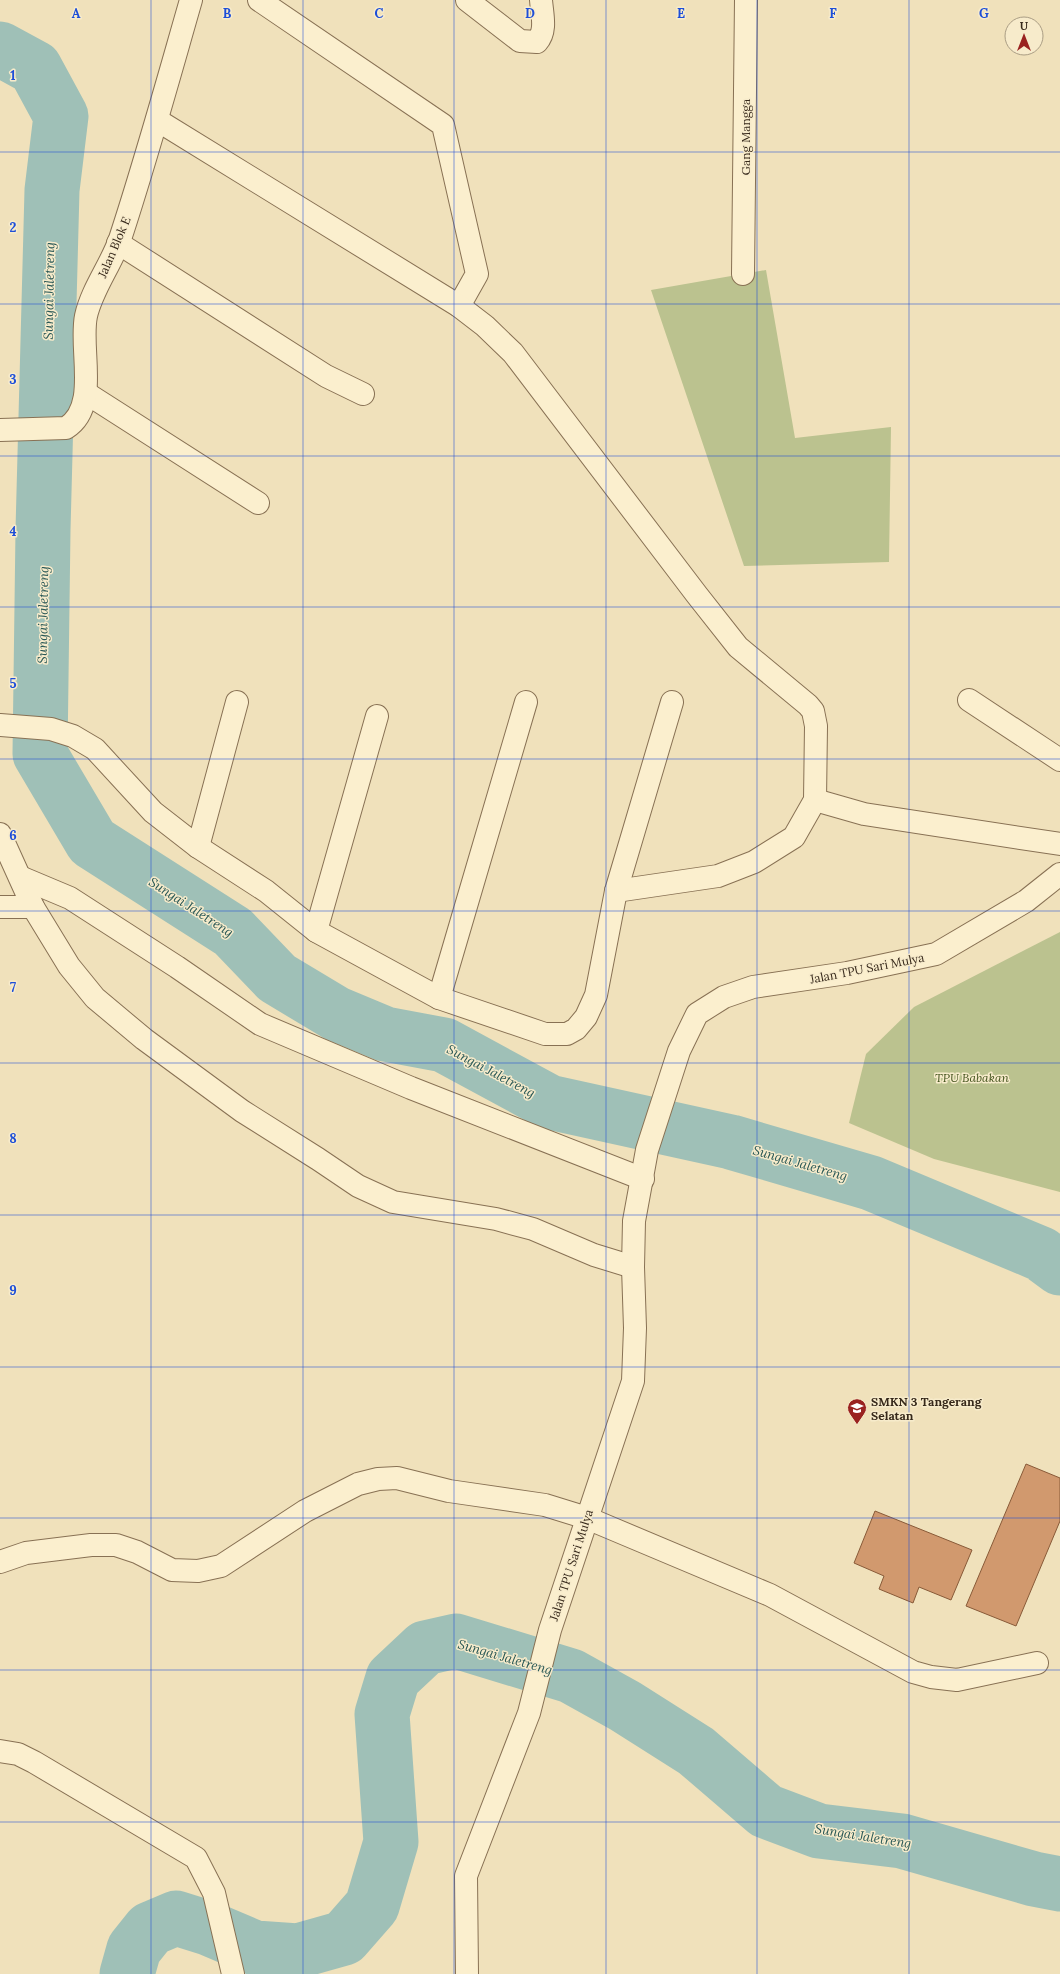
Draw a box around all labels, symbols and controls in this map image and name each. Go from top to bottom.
text: A [72,5,81,22]
text: B [223,5,232,22]
text: C [375,5,384,22]
text: D [525,5,535,22]
text: E [677,5,685,22]
text: F [829,5,837,22]
text: G [979,5,989,22]
north arrow [1004,16,1044,56]
text: U [1020,19,1029,33]
text: 1 [10,67,16,84]
street label: Gang Mangga [738,99,753,175]
street label: Jalan Blok E [94,214,134,281]
text: 2 [10,219,17,236]
water label: Sungai Jaletreng [40,242,58,340]
text: 3 [9,371,17,388]
text: 4 [9,523,17,540]
water label: Sungai Jaletreng [34,566,52,664]
text: 5 [9,675,17,692]
text: 6 [9,827,17,844]
water label: Sungai Jaletreng [145,873,237,941]
street label: Jalan TPU Sari Mulya [808,950,925,987]
text: 7 [10,979,16,996]
water label: Sungai Jaletreng [444,1041,538,1101]
park label: TPU Babakan [935,1070,1010,1085]
text: 8 [9,1130,17,1147]
water label: Sungai Jaletreng [751,1141,849,1185]
text: 9 [9,1282,17,1299]
place label: SMKN 3 Tangerang Selatan [871,1394,983,1423]
school or university icon: SMKN 3 Tangerang Selatan [846,1397,868,1425]
street label: Jalan TPU Sari Mulya [546,1507,596,1624]
water label: Sungai Jaletreng [456,1635,554,1679]
water label: Sungai Jaletreng [813,1820,913,1852]

